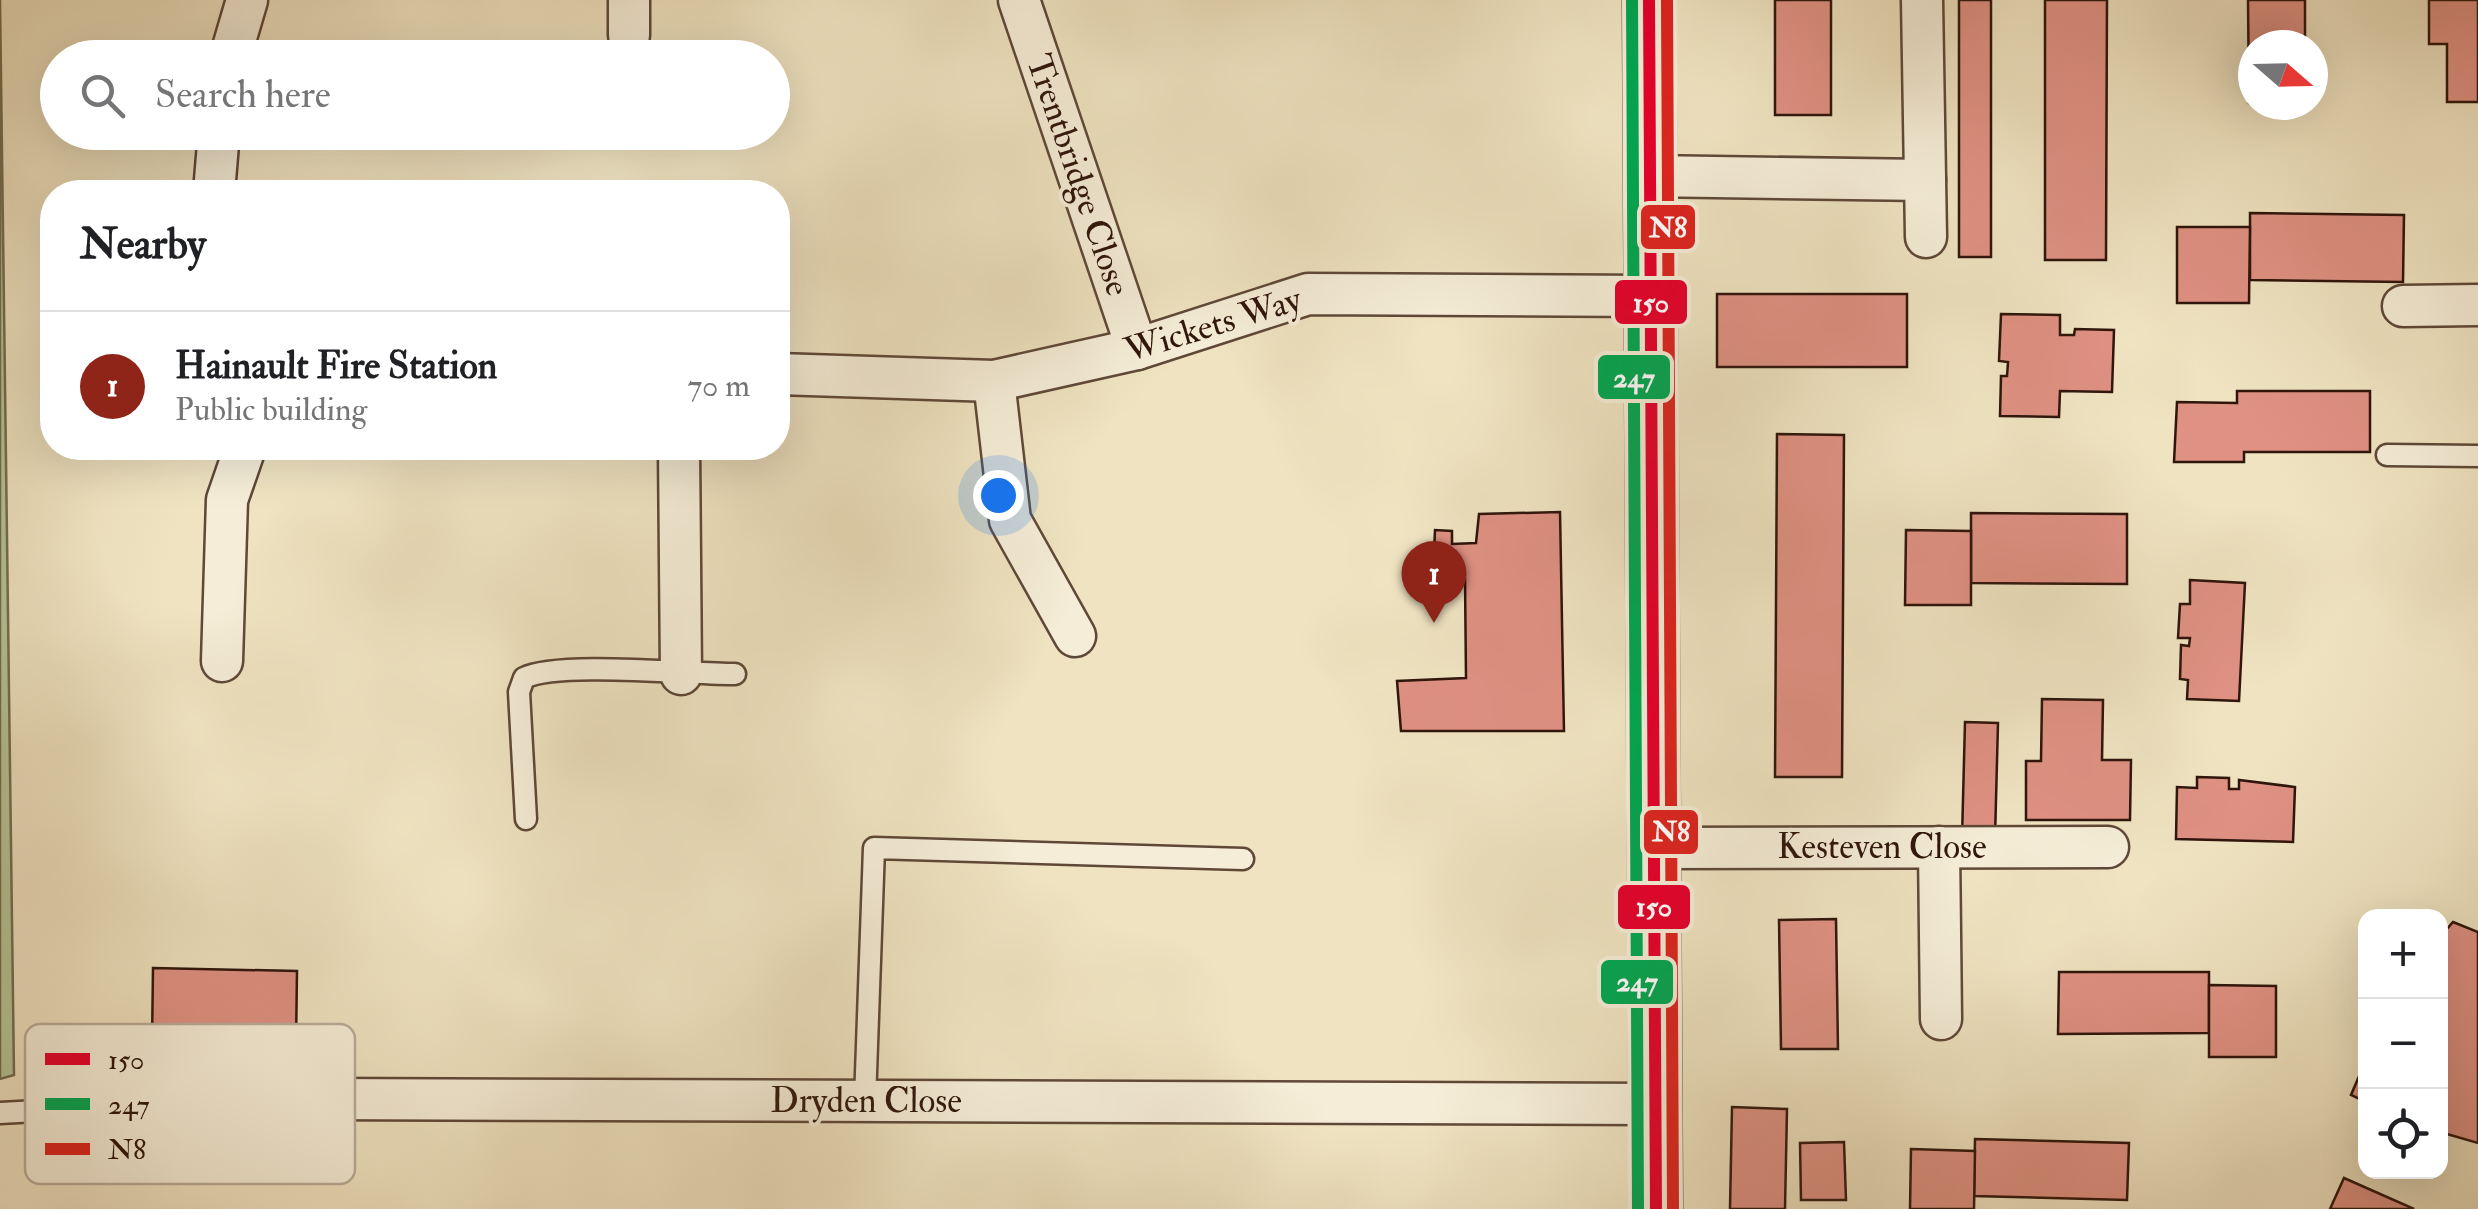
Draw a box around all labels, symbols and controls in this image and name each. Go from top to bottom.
north arrow [2238,30,2328,120]
search box [40,40,790,150]
street label: Trentbridge Close [1016,48,1140,302]
icon: search [75,68,130,123]
text: Search here [155,71,331,119]
line badge: N8 [1639,203,1697,251]
text: N8 [1648,211,1687,246]
text: Nearby [80,219,206,271]
street label: Wickets Way [1118,277,1307,373]
line badge: 150 [1613,278,1689,326]
text: 150 [1633,286,1669,321]
text: Hainault Fire Station [175,342,497,390]
line badge: 247 [1596,353,1672,401]
text: 247 [1613,361,1655,396]
text: 1 [107,366,118,406]
text: 70 m [687,366,750,406]
text: Public building [175,390,367,430]
your location [973,470,1024,521]
pin: 1 [1402,540,1466,623]
line badge: N8 [1642,808,1700,856]
text: N8 [1651,815,1690,850]
street label: Kesteven Close [1777,825,1987,869]
line badge: 150 [1616,883,1692,931]
text: 150 [1636,890,1672,925]
map controls [2358,909,2448,1179]
button: + [2358,909,2448,999]
line badge: 247 [1599,958,1675,1006]
text: 247 [1616,965,1658,1000]
button: − [2358,999,2448,1089]
legend [25,1024,355,1184]
text: 150 [108,1043,144,1078]
street label: Dryden Close [770,1079,962,1123]
text: 247 [108,1088,150,1123]
button: locate [2358,1089,2448,1179]
text: N8 [108,1133,146,1168]

